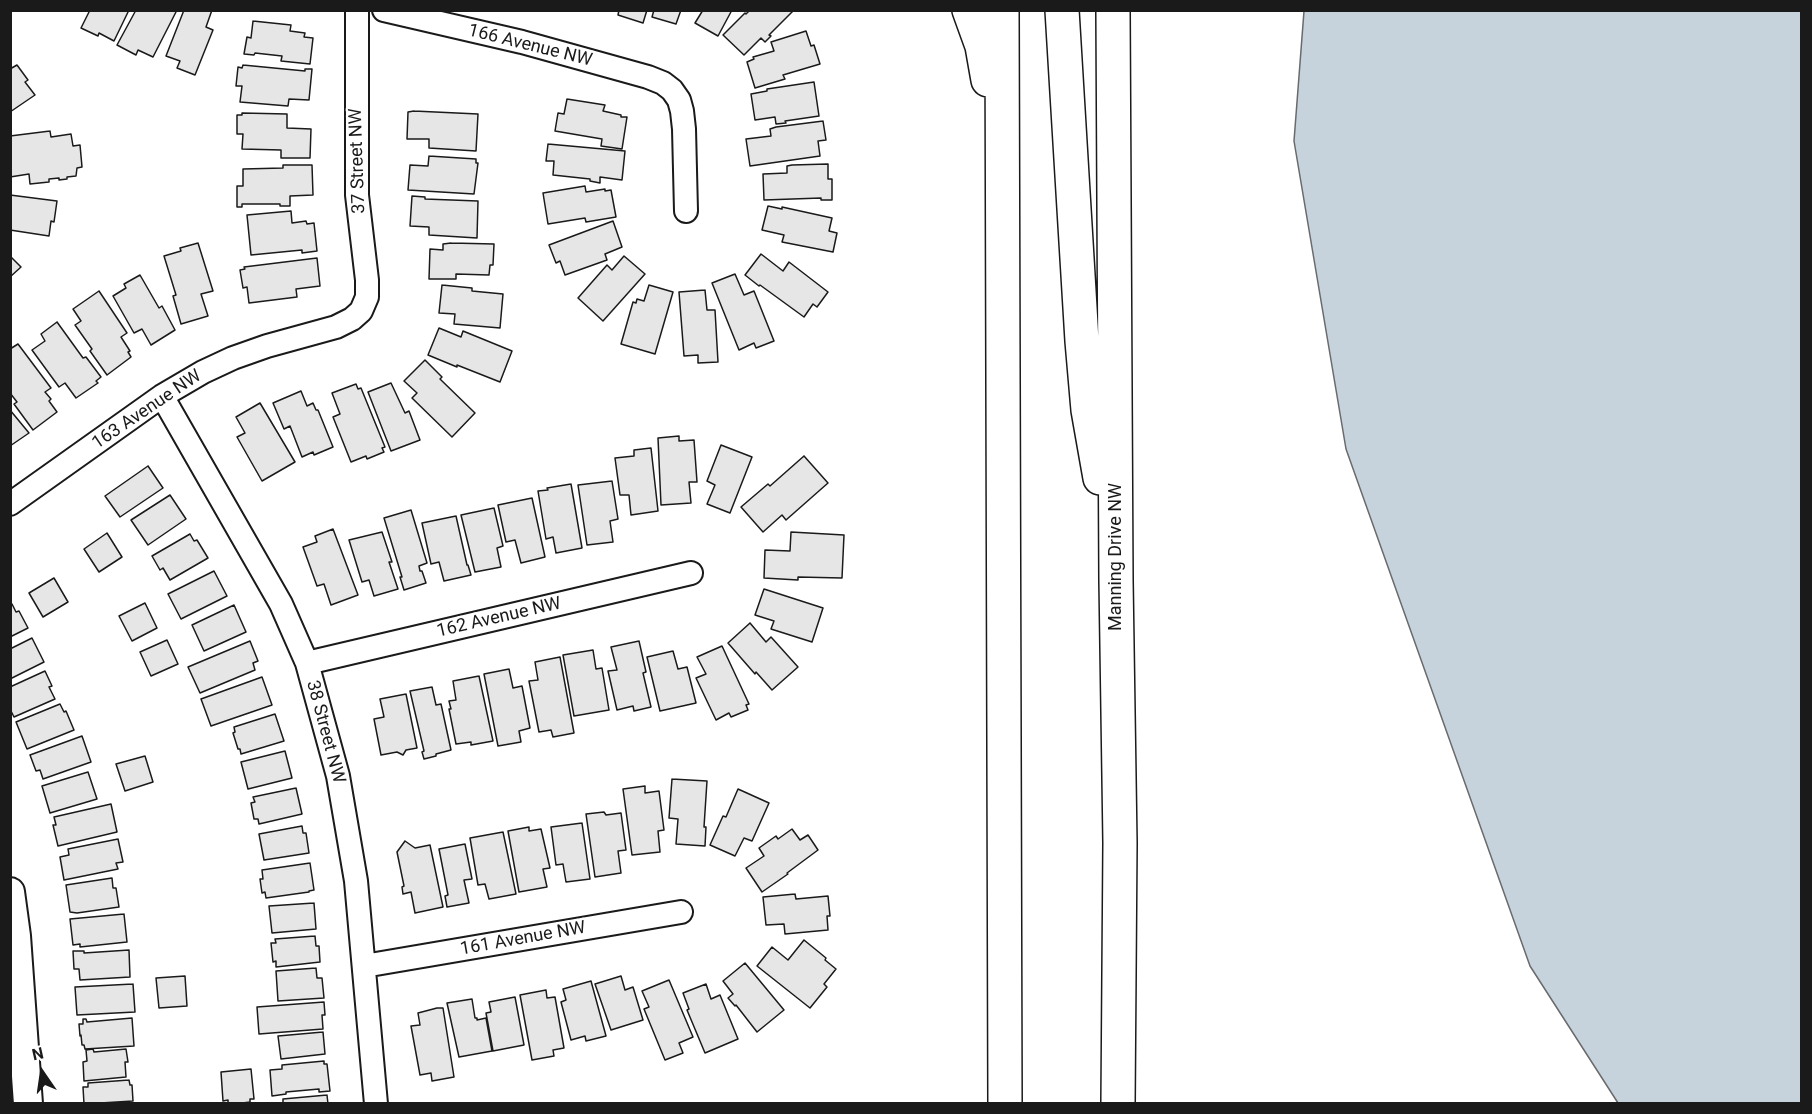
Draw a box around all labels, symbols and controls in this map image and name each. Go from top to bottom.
street label: 166 Avenue NW [466,20,594,72]
street label: 37 Street NW [345,108,371,214]
street label: 163 Avenue NW [88,366,206,454]
street label: Manning Drive NW [1105,483,1127,631]
street label: 162 Avenue NW [435,593,563,643]
street label: 38 Street NW [301,678,349,786]
street label: 161 Avenue NW [459,917,587,961]
north arrow [12,1042,72,1102]
text: N [30,1043,45,1065]

